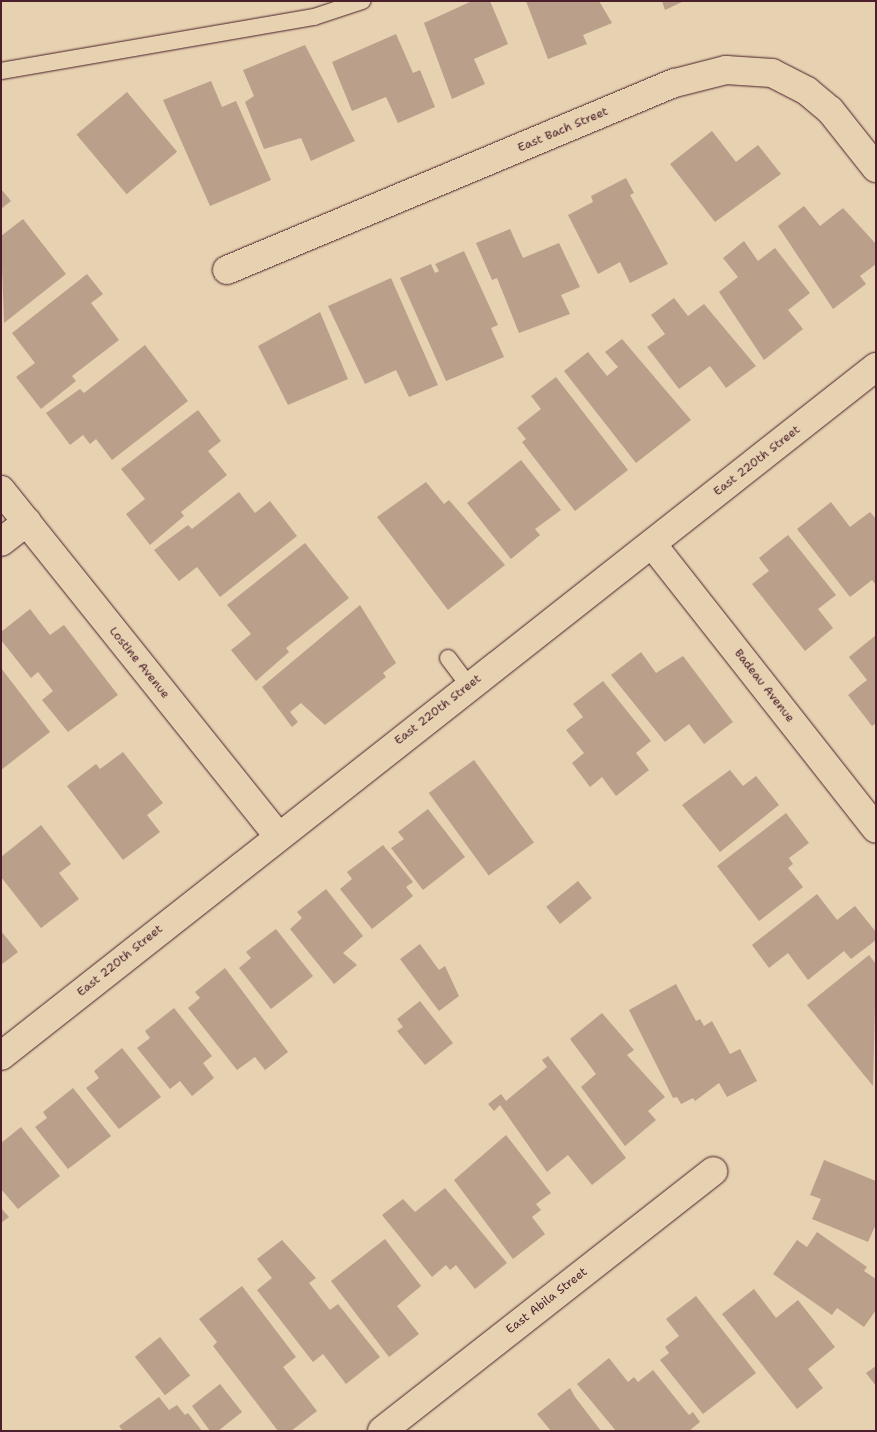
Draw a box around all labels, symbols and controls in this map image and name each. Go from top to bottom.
street label: East Bach Street [516,104,610,156]
street label: East 220th Street [711,423,803,499]
street label: Lostine Avenue [106,624,172,702]
street label: Badeau Avenue [731,646,797,726]
street label: East 220th Street [392,672,484,748]
street label: East 220th Street [74,922,166,1000]
street label: East Abila Street [504,1265,590,1337]

